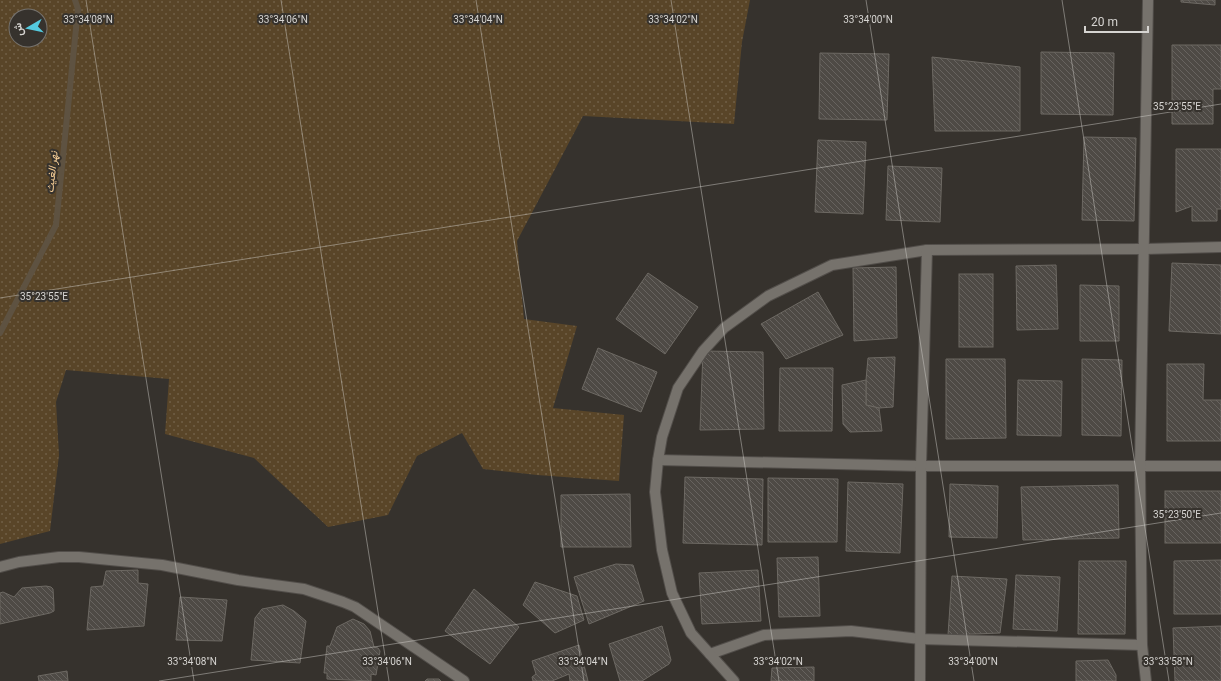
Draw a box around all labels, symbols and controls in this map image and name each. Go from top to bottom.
north arrow [8,8,48,48]
scale bar [1085,8,1148,34]
text: 33°34'08"N [63,14,113,25]
text: 33°34'06"N [258,14,308,25]
text: 33°34'04"N [453,14,503,25]
text: 33°34'02"N [648,14,698,25]
text: 33°34'00"N [843,14,893,25]
text: 20 m [1091,15,1118,29]
text: ش [11,22,26,37]
text: 35°23'55"E [1153,101,1201,112]
water label: نهر الغيث [43,150,61,193]
text: 35°23'55"E [20,291,68,302]
text: 35°23'50"E [1153,509,1201,520]
text: 33°34'08"N [167,656,217,667]
text: 33°34'06"N [362,656,412,667]
text: 33°34'04"N [558,656,608,667]
text: 33°34'02"N [753,656,803,667]
text: 33°34'00"N [948,656,998,667]
text: 33°33'58"N [1143,656,1193,667]

